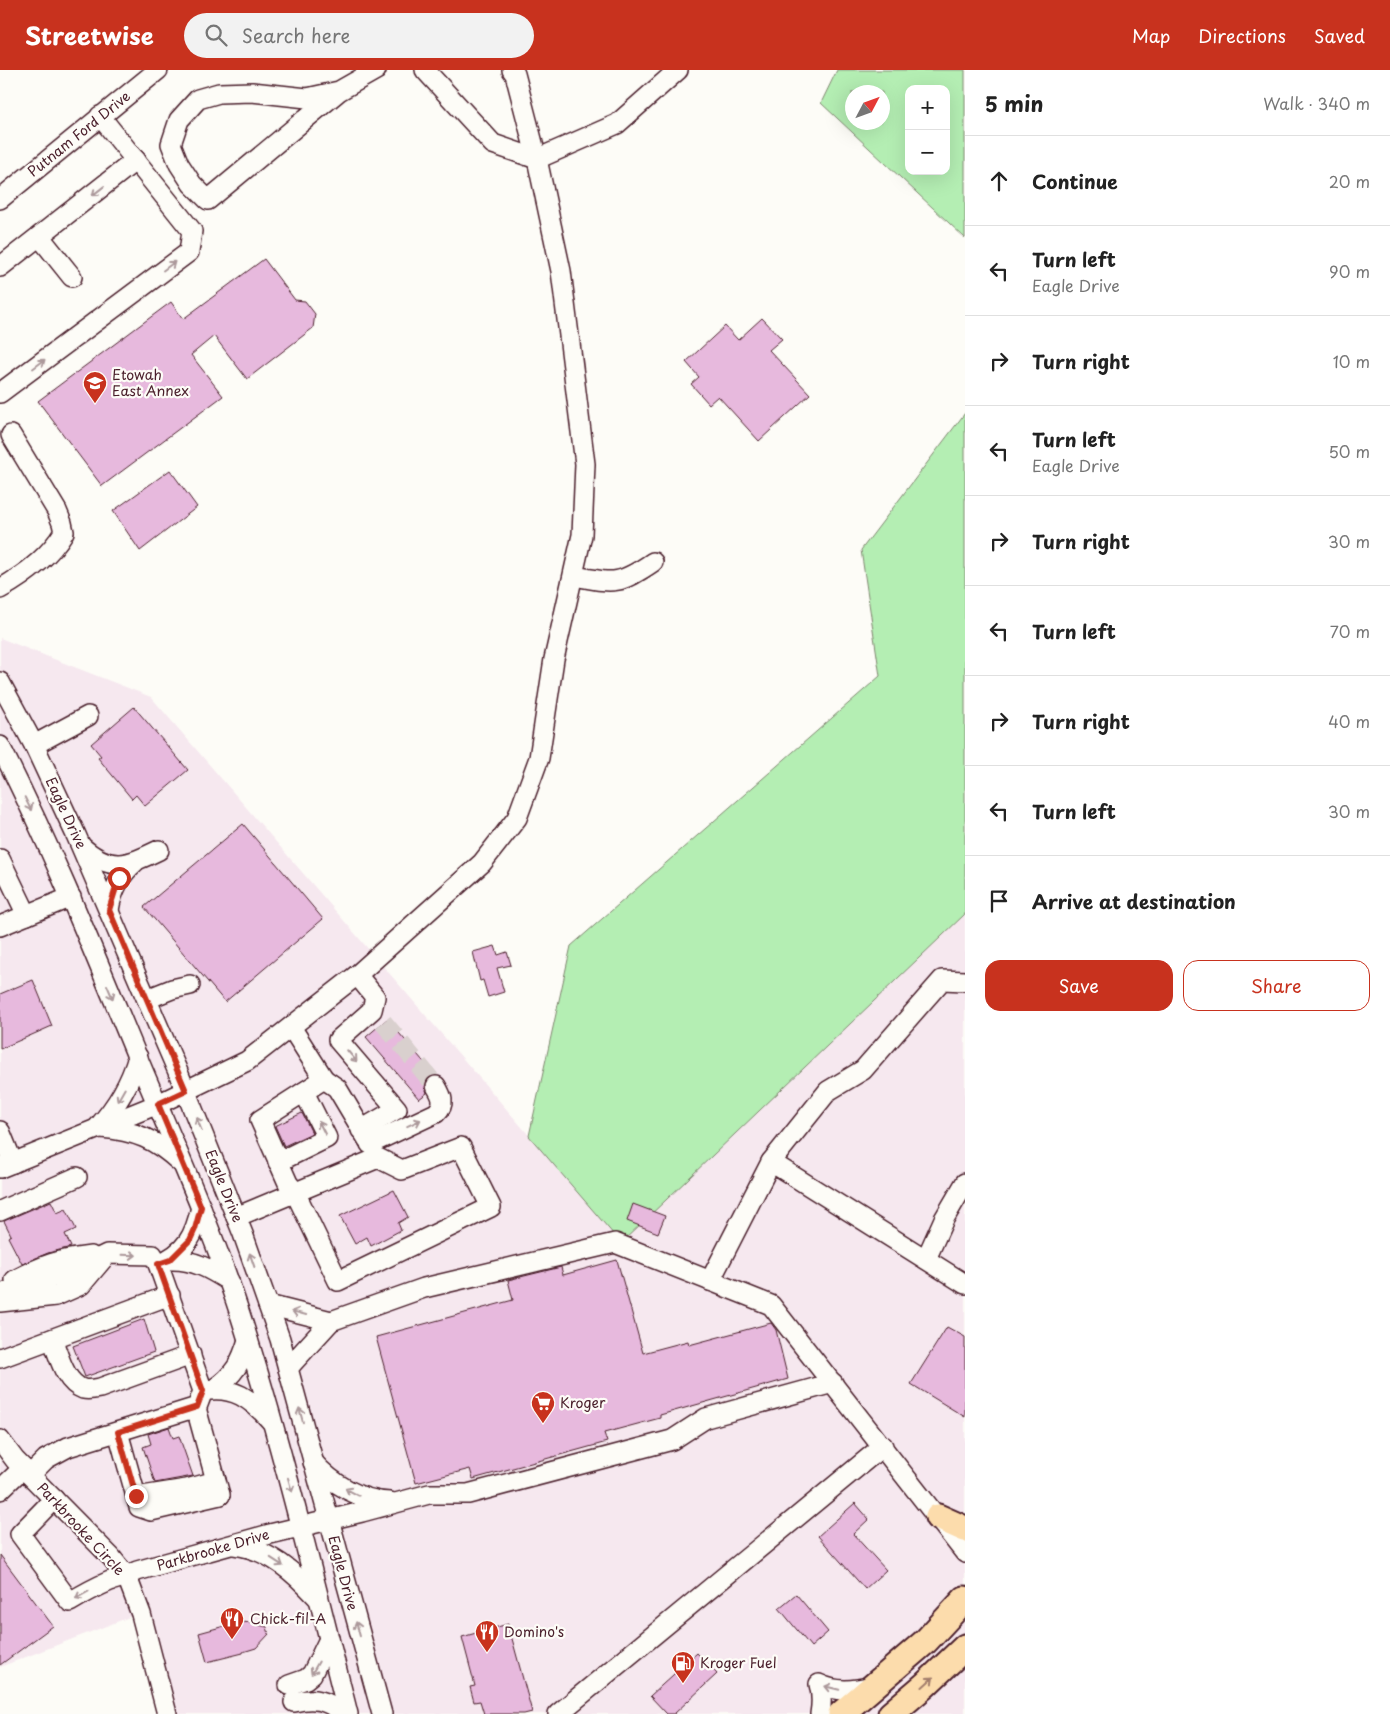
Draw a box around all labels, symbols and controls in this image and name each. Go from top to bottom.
search box [184,13,534,58]
text: Streetwise [25,17,154,53]
icon: search [202,21,230,49]
text: Search here [242,21,350,49]
text: Map [1132,22,1170,49]
text: Directions [1198,22,1286,49]
text: Saved [1314,22,1365,49]
street label: Putnam Ford Drive [23,85,135,182]
north arrow [845,85,890,130]
map controls [905,85,950,175]
button: + [905,85,950,130]
text: 5 min [985,87,1043,119]
text: Walk · 340 m [1263,91,1370,115]
button: − [905,130,950,175]
icon: ahead [985,167,1013,195]
text: Continue [1032,167,1118,195]
text: 20 m [1329,169,1370,193]
one-way arrow [91,185,104,196]
text: Turn left [1032,245,1116,273]
icon: left [985,257,1013,285]
text: 90 m [1329,259,1370,283]
one-way arrow [162,261,175,272]
text: Eagle Drive [1032,273,1120,297]
icon: right [985,347,1013,375]
text: Turn right [1032,347,1130,375]
text: 10 m [1333,349,1370,373]
one-way arrow [32,359,46,369]
place label: Etowah East Annex [112,364,189,401]
school or university icon: Etowah East Annex [82,370,108,404]
text: Turn left [1032,425,1116,453]
icon: left [985,437,1013,465]
text: 50 m [1329,439,1370,463]
text: Eagle Drive [1032,453,1120,477]
icon: right [985,527,1013,555]
text: Turn right [1032,527,1130,555]
text: 30 m [1328,529,1370,553]
icon: left [985,617,1013,645]
text: Turn left [1032,617,1116,645]
text: 70 m [1330,619,1370,643]
icon: right [985,707,1013,735]
text: Turn right [1032,707,1130,735]
text: 40 m [1328,709,1370,733]
street label: Eagle Drive [41,774,92,852]
one-way arrow [24,796,33,811]
icon: left [985,797,1013,825]
text: Turn left [1032,797,1116,825]
text: 30 m [1328,799,1370,823]
route start [108,867,131,890]
icon: arrive [985,887,1013,915]
text: Arrive at destination [1032,887,1236,915]
button: Save [985,960,1173,1011]
button: Share [1183,960,1370,1011]
one-way arrow [106,984,116,999]
one-way arrow [346,1049,357,1062]
one-way arrow [116,1087,126,1102]
one-way arrow [194,1116,203,1132]
one-way arrow [406,1118,421,1128]
one-way arrow [317,1120,327,1135]
street label: Eagle Drive [200,1146,249,1225]
one-way arrow [120,1250,136,1259]
one-way arrow [247,1253,256,1269]
one-way arrow [292,1308,308,1317]
supermarket icon: Kroger [530,1390,556,1424]
place label: Kroger [560,1392,606,1413]
one-way arrow [295,1408,305,1424]
one-way arrow [285,1476,295,1492]
street label: Parkbrooke Circle [33,1477,130,1580]
route end [125,1485,148,1508]
one-way arrow [345,1486,360,1496]
street label: Parkbrooke Drive [154,1523,272,1576]
street label: Eagle Drive [323,1533,364,1613]
one-way arrow [270,1557,284,1567]
one-way arrow [75,1591,90,1601]
restaurant icon: Chick-fil-A [219,1606,245,1640]
place label: Chick-fil-A [250,1608,327,1629]
restaurant icon: Domino's [474,1619,500,1653]
place label: Domino's [504,1621,564,1642]
one-way arrow [353,1622,363,1638]
fuel station icon: Kroger Fuel [670,1650,696,1684]
place label: Kroger Fuel [700,1652,777,1673]
one-way arrow [309,1661,319,1675]
one-way arrow [922,1676,935,1688]
one-way arrow [824,1683,840,1692]

